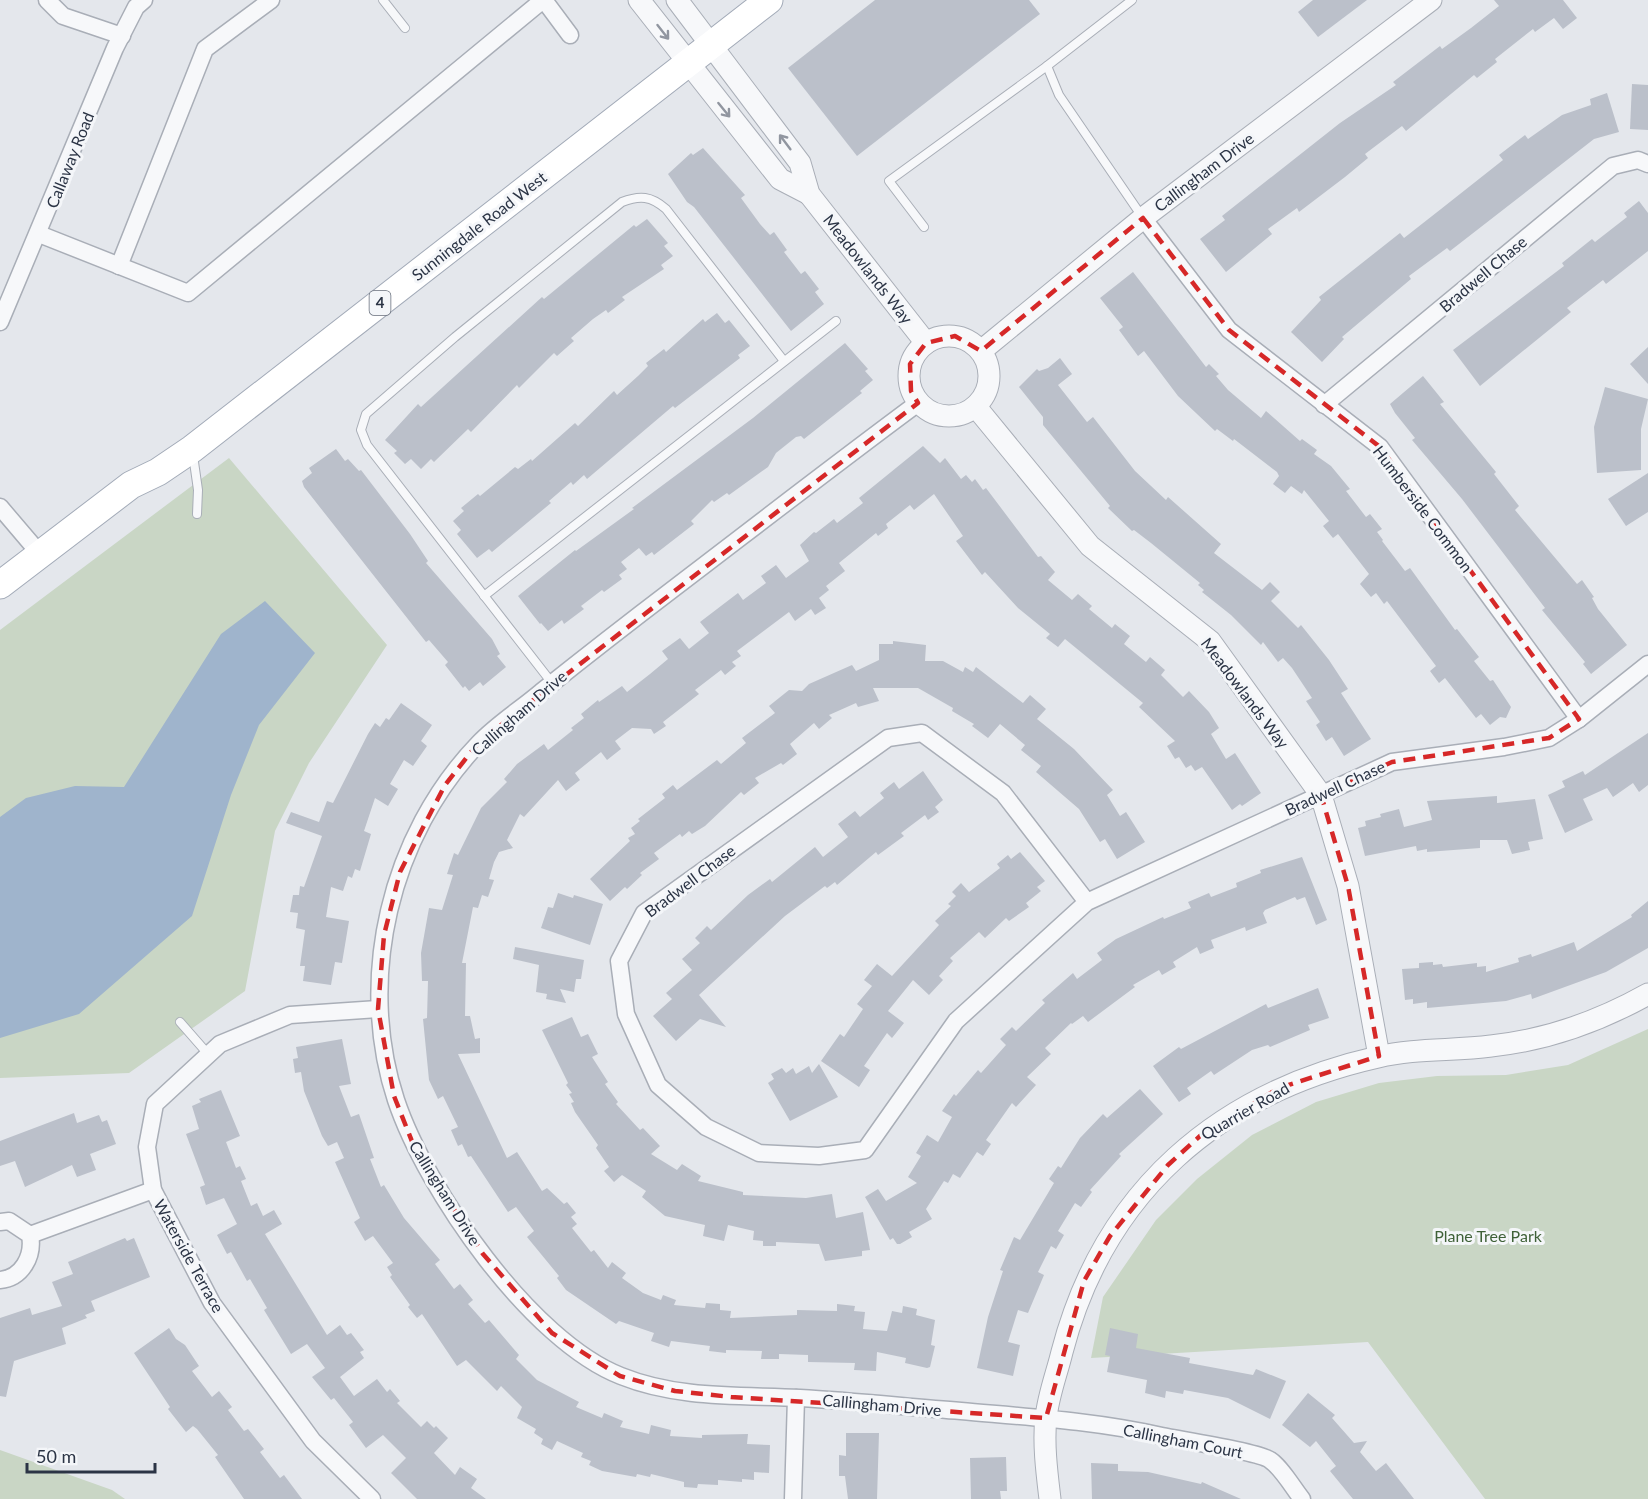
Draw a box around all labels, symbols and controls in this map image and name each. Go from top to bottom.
one-way arrow [657,24,670,40]
one-way arrow [718,102,731,118]
street label: Callaway Road [42,109,97,211]
street label: Callingham Drive [1150,128,1257,215]
one-way arrow [779,135,791,151]
street label: Sunningdale Road West [408,167,550,284]
street label: Meadowlands Way [820,210,917,328]
street label: Bradwell Chase [1435,232,1530,316]
road number: 4 [370,291,391,315]
street label: Humberside Common [1370,442,1477,576]
street label: Meadowlands Way [1198,634,1294,752]
street label: Callingham Drive [467,666,570,759]
street label: Bradwell Chase [1282,756,1388,819]
street label: Bradwell Chase [641,840,739,921]
street label: Quarrier Road [1197,1078,1292,1143]
street label: Callingham Drive [406,1137,485,1248]
street label: Waterside Terrace [150,1196,228,1316]
park label: Plane Tree Park [1434,1226,1543,1245]
street label: Callingham Drive [822,1390,942,1419]
street label: Callingham Court [1122,1420,1245,1461]
scale bar [27,1436,154,1474]
text: 50 m [36,1445,76,1467]

